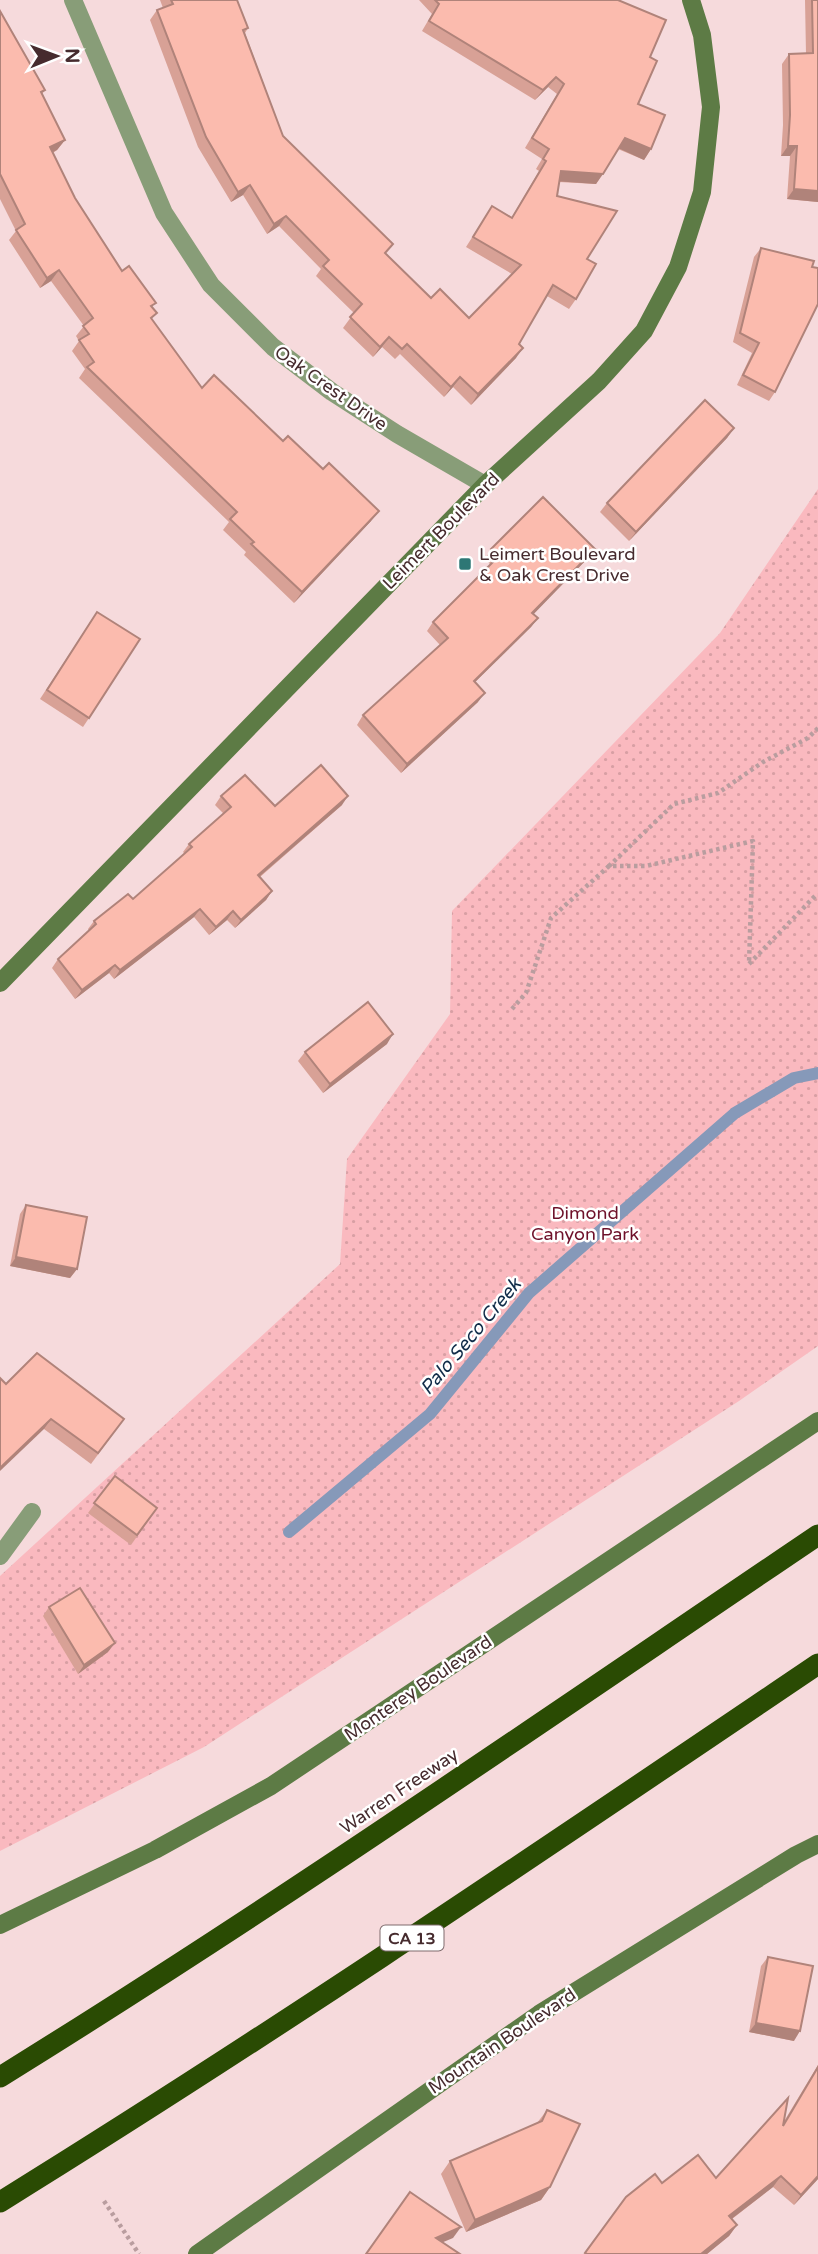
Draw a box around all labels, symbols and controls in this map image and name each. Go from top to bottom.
north arrow [21,21,91,91]
text: N [61,48,83,64]
street label: Oak Crest Drive [270,341,392,435]
street label: Leimert Boulevard [378,468,504,594]
place label: Leimert Boulevard & Oak Crest Drive [479,543,636,586]
marker: Leimert Boulevard & Oak Crest Drive [457,556,473,572]
park label: Dimond Canyon Park [531,1202,639,1245]
water label: Palo Seco Creek [416,1273,527,1399]
street label: Monterey Boulevard [340,1630,496,1746]
street label: Warren Freeway [336,1743,463,1839]
road number: CA 13 [380,1926,444,1950]
street label: Mountain Boulevard [424,1983,580,2099]

